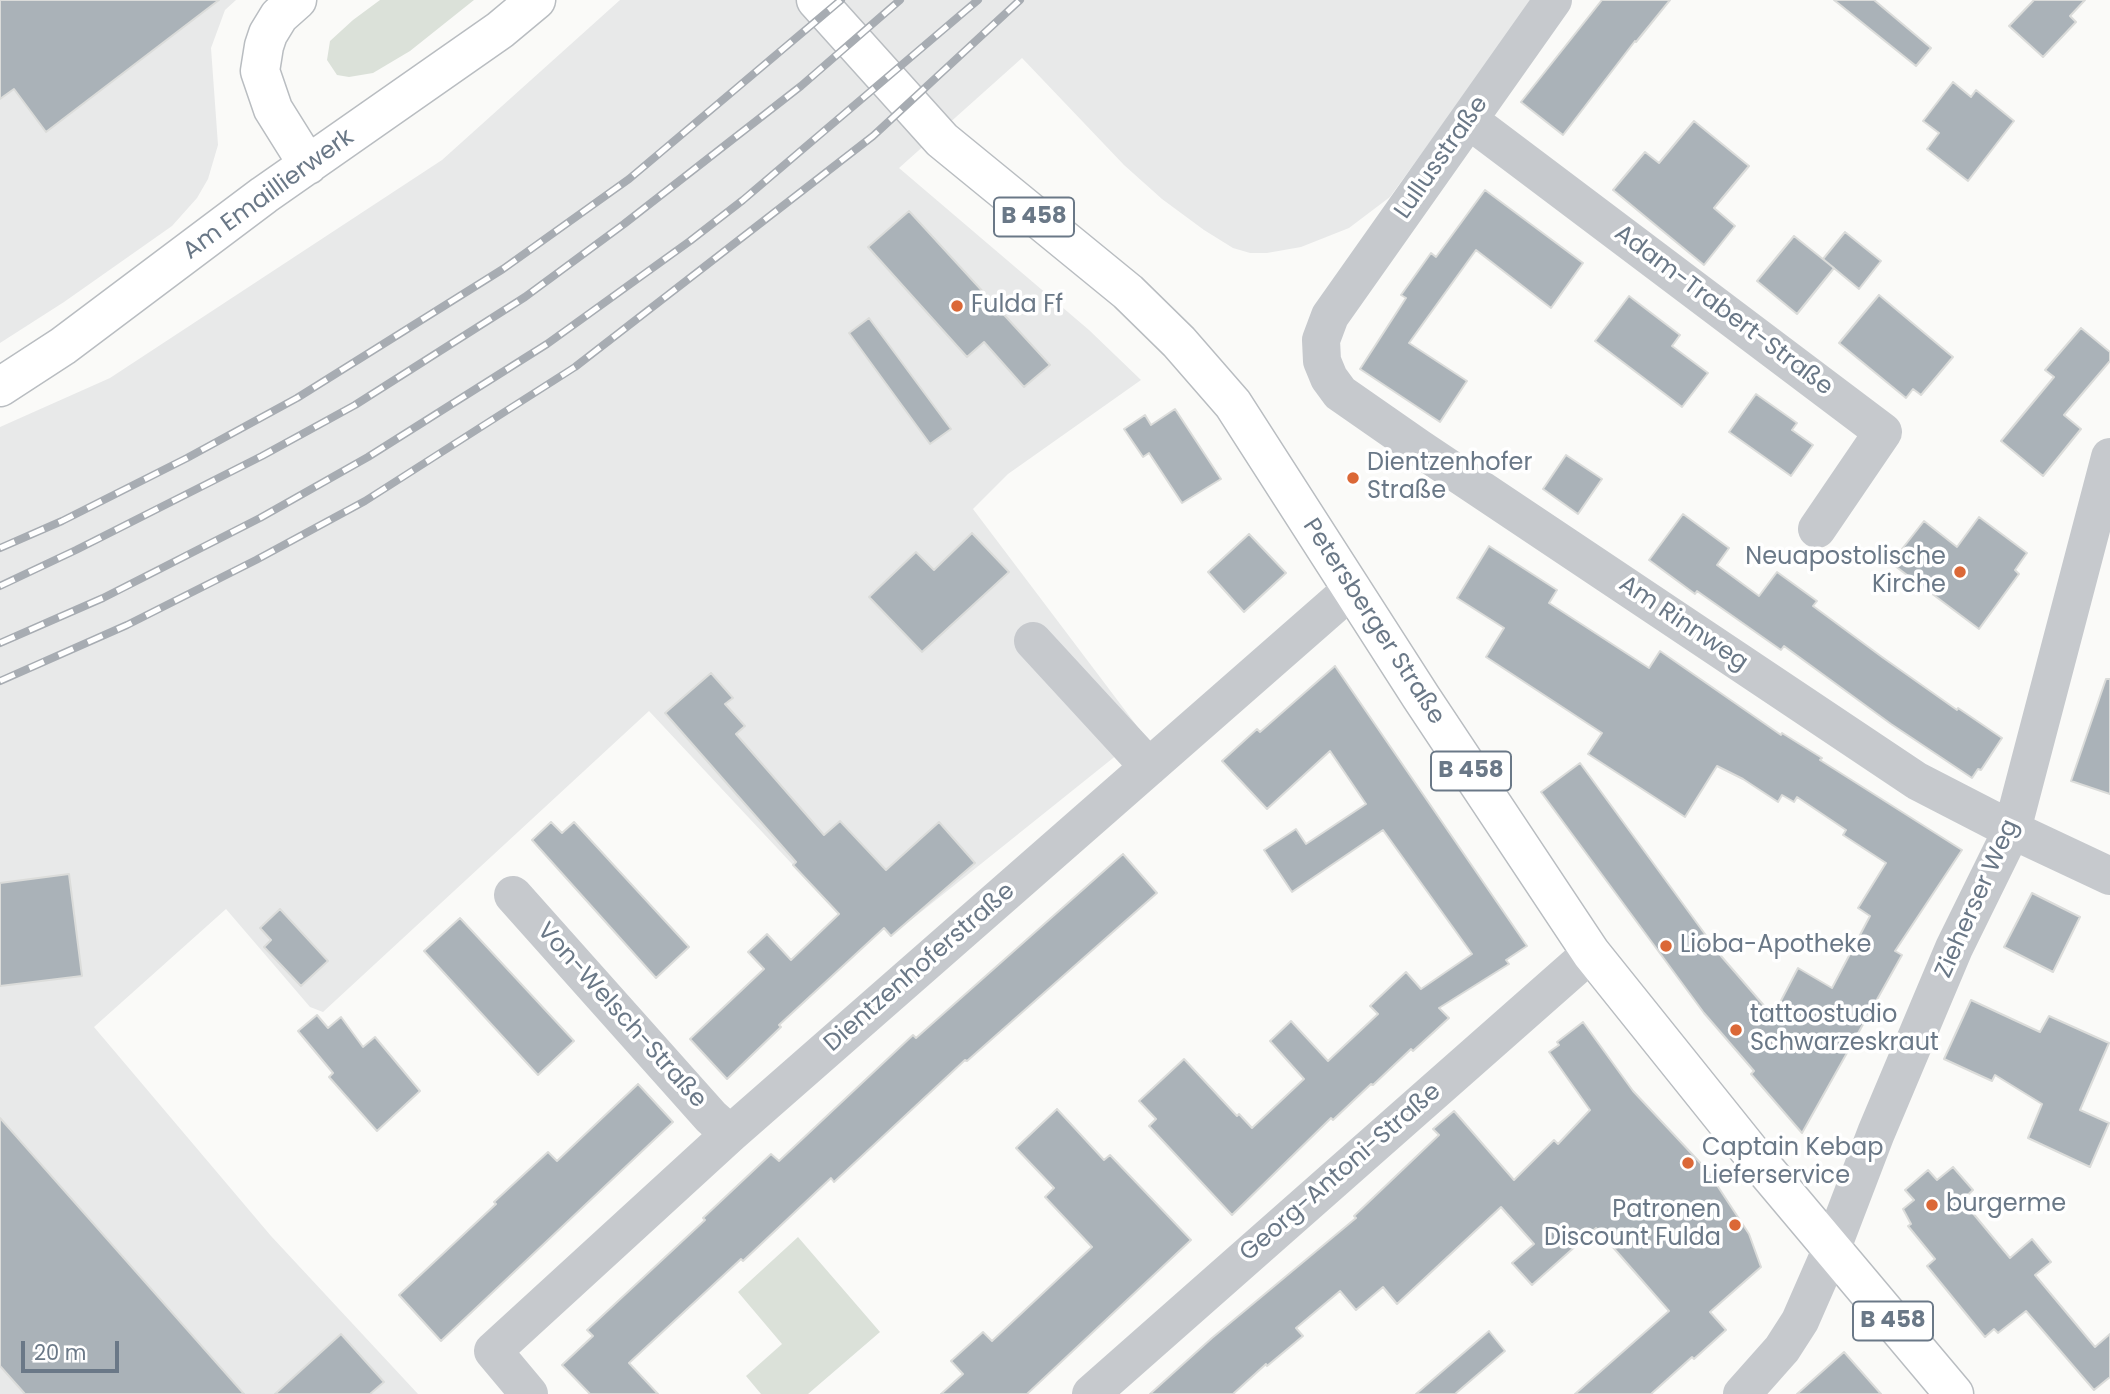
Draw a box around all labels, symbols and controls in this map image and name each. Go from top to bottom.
street label: Lullusstraße [1389,91,1495,225]
street label: Am Emaillierwerk [178,123,360,267]
road number: B 458 [994,198,1074,236]
street label: Adam-Trabert-Straße [1608,219,1838,403]
place label: Fulda Ff [971,292,1063,320]
marker: Fulda Ff [949,298,965,314]
place label: Dientzenhofer Straße [1367,450,1532,506]
marker: Dientzenhofer Straße [1345,470,1361,486]
street label: Petersberger Straße [1296,514,1450,730]
place label: Neuapostolische Kirche [1745,544,1946,600]
marker: Neuapostolische Kirche [1952,564,1968,580]
street label: Am Rinnweg [1613,570,1753,678]
road number: B 458 [1431,751,1511,790]
street label: Zieherser Weg [1930,815,2026,983]
street label: Dientzenhoferstraße [819,877,1021,1059]
street label: Von-Welsch-Straße [530,917,712,1115]
place label: Lioba-Apotheke [1680,932,1871,960]
marker: Lioba-Apotheke [1658,938,1674,954]
place label: tattoostudio Schwarzeskraut [1750,1002,1939,1058]
marker: tattoostudio Schwarzeskraut [1728,1022,1744,1038]
street label: Georg-Antoni-Straße [1235,1078,1447,1268]
place label: Captain Kebap Lieferservice [1702,1135,1884,1191]
marker: Captain Kebap Lieferservice [1680,1155,1696,1171]
place label: burgerme [1946,1191,2066,1219]
place label: Patronen Discount Fulda [1544,1197,1721,1253]
marker: burgerme [1924,1197,1940,1213]
marker: Patronen Discount Fulda [1727,1217,1743,1233]
road number: B 458 [1853,1302,1933,1340]
scale bar [24,1328,122,1372]
text: 20 m [34,1338,87,1367]

